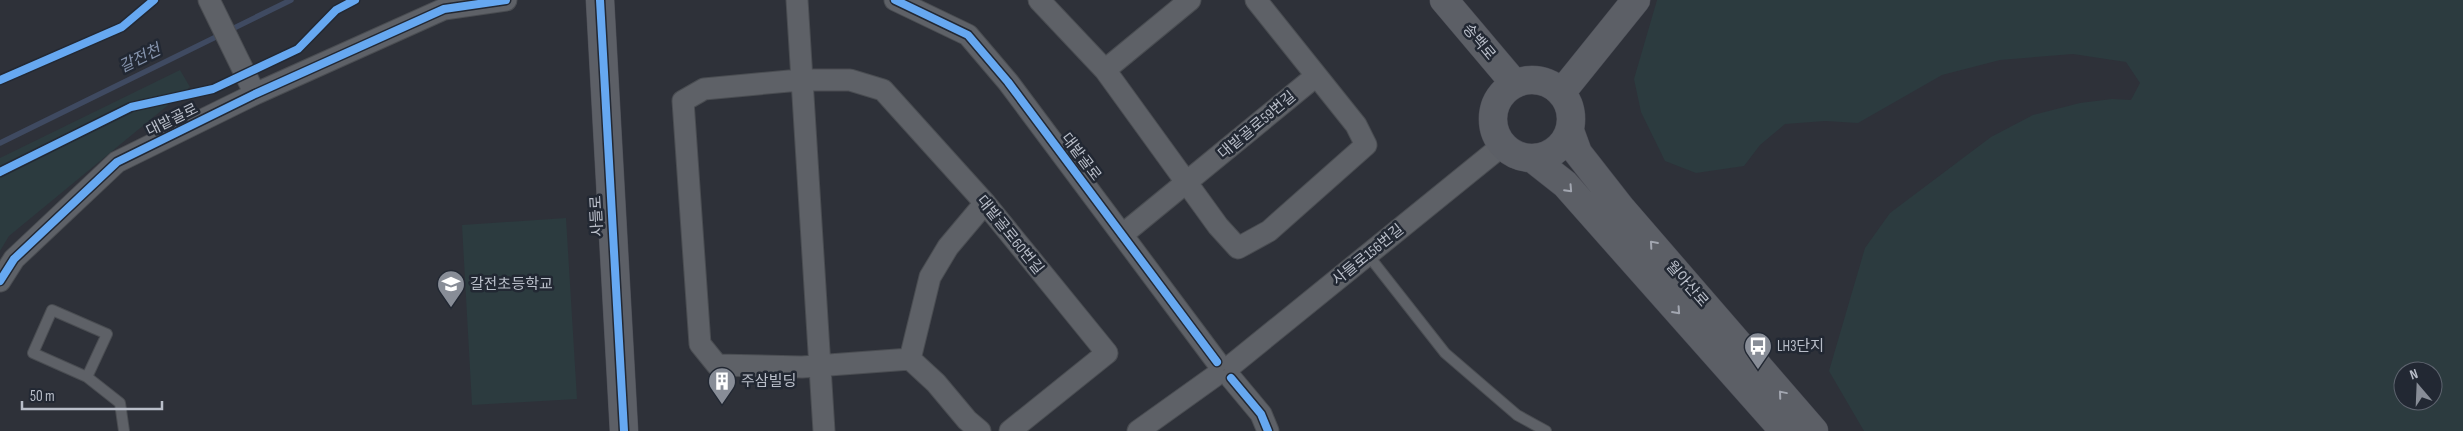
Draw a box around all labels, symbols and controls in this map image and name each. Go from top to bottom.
street label: 송백로 [1458,20,1500,64]
water label: 갈전천 [116,40,166,77]
street label: 대밭골로59번길 [1214,87,1300,163]
street label: 대밭골로 [143,99,201,141]
street label: 대밭골로 [1057,129,1105,185]
one-way arrow [1563,183,1572,192]
street label: 대밭골로60번길 [972,192,1048,278]
street label: 사들로 [586,195,608,237]
street label: 사들로156번길 [1328,220,1408,290]
one-way arrow [1650,241,1659,250]
street label: 월아산로 [1662,257,1712,311]
school or university icon: 갈전초등학교 [436,269,466,308]
place label: 갈전초등학교 [470,275,553,294]
one-way arrow [1671,305,1680,314]
bus stop icon: LH3단지 [1743,331,1773,370]
place label: LH3단지 [1777,337,1824,356]
north arrow [2393,361,2443,411]
text: N [2408,365,2420,383]
building icon: 주삼빌딩 [707,366,737,405]
place label: 주삼빌딩 [741,372,796,391]
scale bar [22,378,162,410]
text: 50 m [30,387,55,406]
one-way arrow [1779,391,1787,400]

